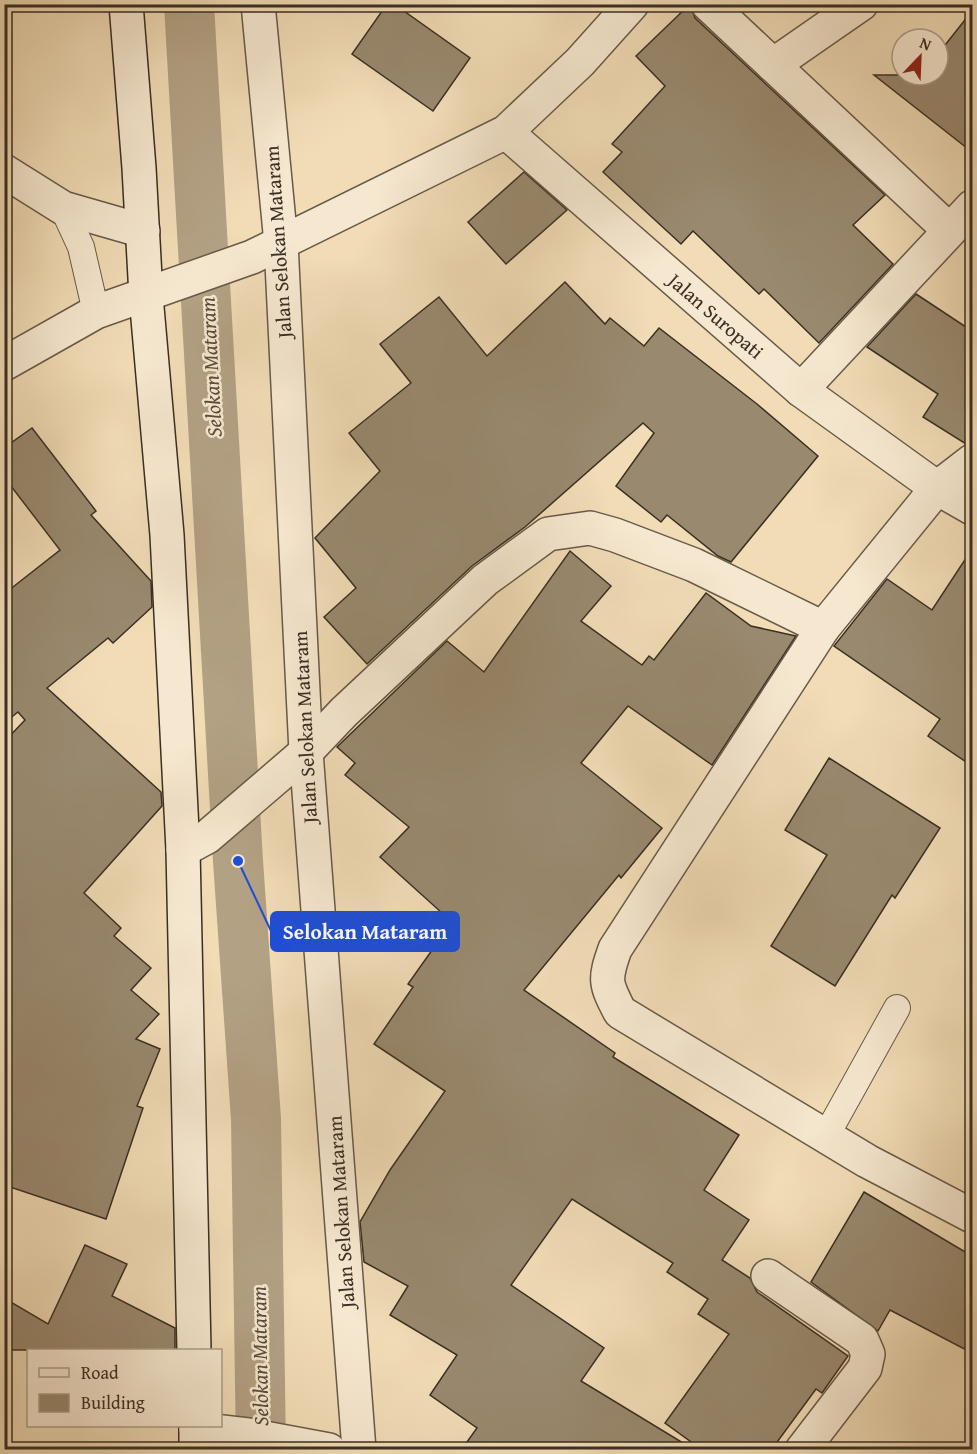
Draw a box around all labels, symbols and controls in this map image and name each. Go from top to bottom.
north arrow [890,27,950,87]
text: N [916,30,936,56]
street label: Jalan Selokan Mataram [256,144,299,342]
street label: Jalan Suropati [660,264,771,366]
water label: Selokan Mataram [191,296,230,438]
street label: Jalan Selokan Mataram [285,629,324,827]
callout: Selokan Mataram [271,912,459,951]
text: Selokan Mataram [283,916,447,947]
street label: Jalan Selokan Mataram [319,1114,362,1312]
water label: Selokan Mataram [243,1286,276,1426]
legend [27,1349,222,1427]
text: Road [81,1359,119,1386]
text: Building [81,1389,145,1416]

